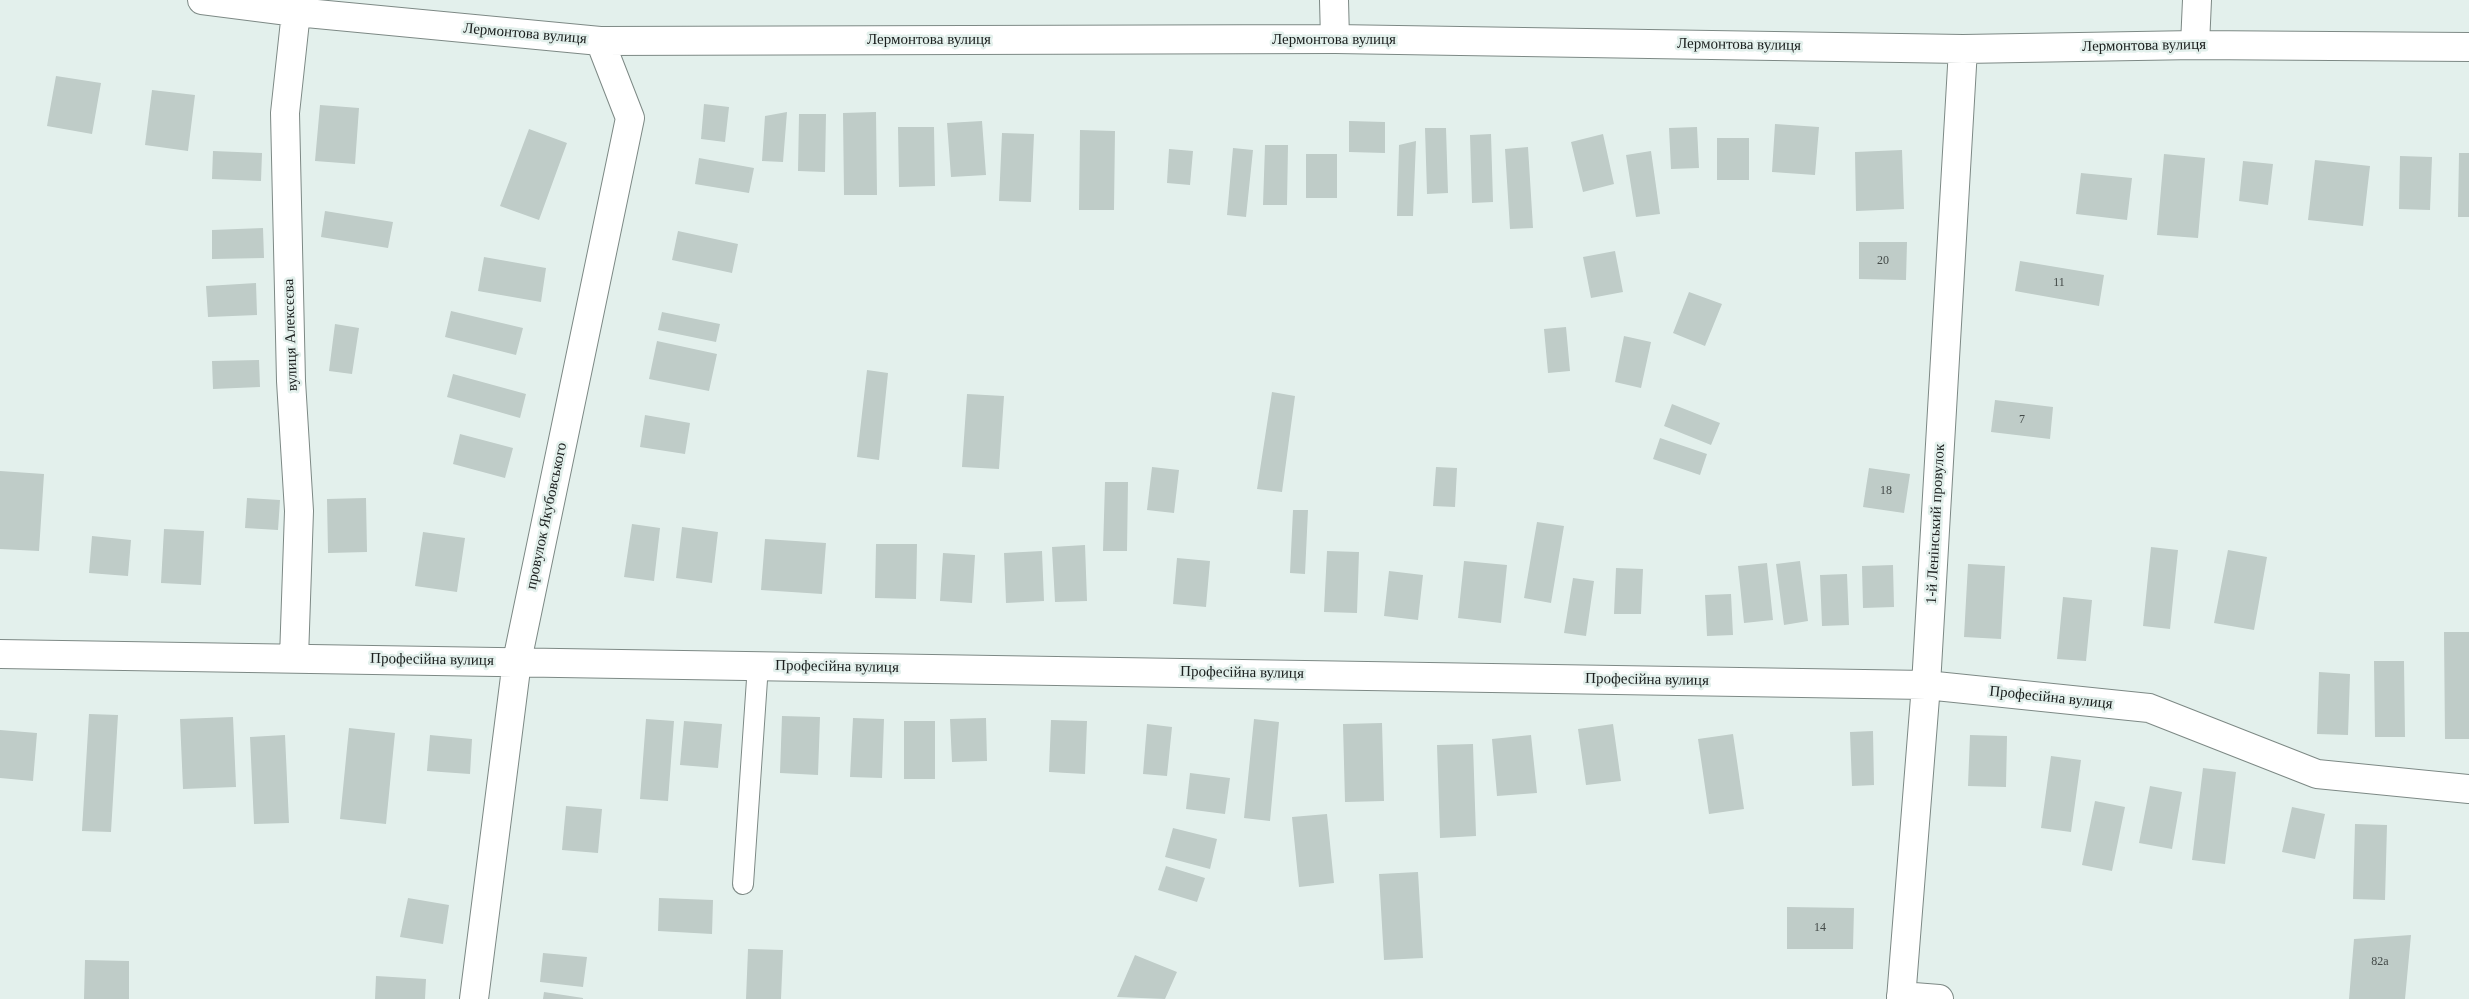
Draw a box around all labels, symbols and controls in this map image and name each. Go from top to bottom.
street label: Лермонтова вулиця [462,20,588,48]
street label: Лермонтова вулиця [867,31,991,49]
street label: Лермонтова вулиця [1272,31,1396,49]
street label: Лермонтова вулиця [1677,35,1801,55]
street label: Лермонтова вулиця [2082,36,2206,56]
house number: 20 [1877,254,1889,268]
house number: 11 [2053,276,2065,290]
street label: вулиця Алексєєва [280,278,302,392]
house number: 7 [2019,413,2025,427]
street label: провулок Якубовського [523,441,571,591]
street label: 1-й Ленінський провулок [1923,443,1949,605]
house number: 18 [1880,484,1892,498]
street label: Професійна вулиця [370,650,494,670]
street label: Професійна вулиця [775,657,899,677]
street label: Професійна вулиця [1180,663,1304,683]
street label: Професійна вулиця [1585,670,1709,690]
street label: Професійна вулиця [1989,683,2113,713]
house number: 14 [1814,921,1826,935]
house number: 82а [2371,955,2389,969]

